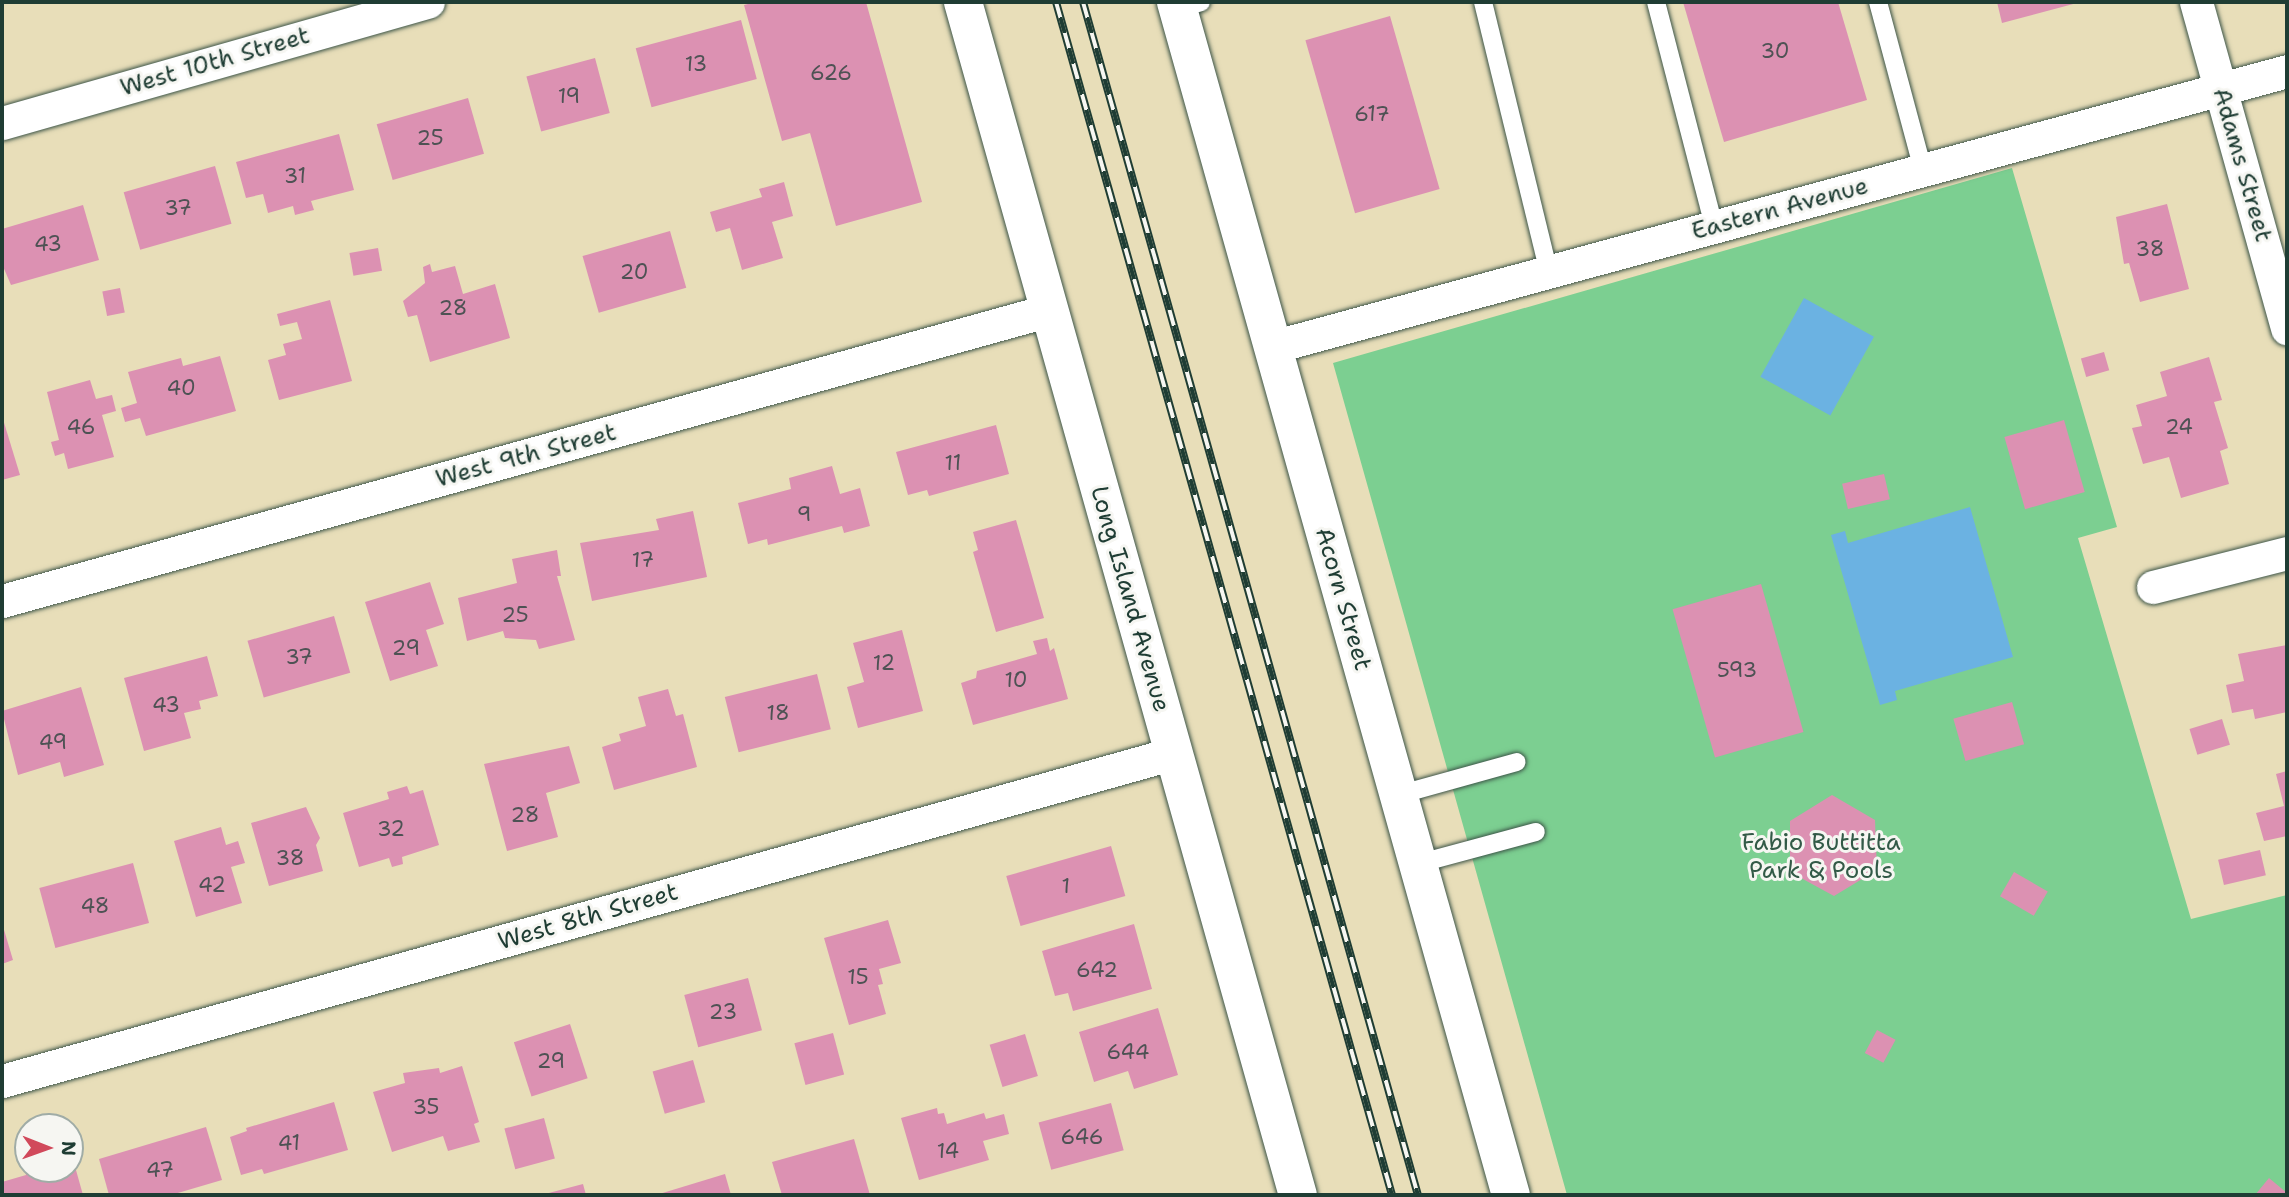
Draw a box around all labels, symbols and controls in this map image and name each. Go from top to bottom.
street label: West 10th Street [117,21,313,103]
house number: 30 [1760,38,1790,64]
house number: 13 [685,51,707,77]
house number: 626 [810,60,852,86]
house number: 19 [558,83,580,109]
street label: Adams Street [2206,85,2278,245]
house number: 617 [1354,101,1390,127]
house number: 25 [416,125,444,151]
house number: 31 [284,163,306,189]
street label: Eastern Avenue [1689,172,1871,246]
house number: 37 [164,195,192,221]
house number: 43 [34,231,62,257]
house number: 38 [2136,236,2164,262]
house number: 20 [620,259,648,285]
house number: 28 [439,295,467,321]
house number: 40 [166,375,196,401]
house number: 46 [67,414,95,440]
house number: 24 [2165,414,2193,440]
street label: West 9th Street [433,418,619,494]
house number: 11 [945,450,961,476]
street label: Long Island Avenue [1084,483,1176,715]
house number: 9 [797,501,811,527]
street label: Acorn Street [1309,524,1377,674]
house number: 17 [632,547,654,573]
house number: 25 [501,602,529,628]
house number: 29 [392,635,420,661]
house number: 37 [285,644,313,670]
house number: 12 [873,650,895,676]
house number: 593 [1717,657,1757,683]
house number: 10 [1005,667,1027,693]
house number: 43 [152,692,180,718]
house number: 18 [766,700,790,726]
house number: 49 [39,729,67,755]
house number: 28 [511,802,539,828]
house number: 32 [377,816,405,842]
park label: Fabio Buttitta Park & Pools [1741,829,1901,885]
house number: 38 [276,845,304,871]
house number: 42 [198,872,226,898]
house number: 1 [1062,873,1070,899]
street label: West 8th Street [495,878,681,956]
house number: 48 [81,893,109,919]
house number: 642 [1076,957,1118,983]
house number: 15 [847,964,869,990]
house number: 23 [709,999,737,1025]
house number: 644 [1107,1039,1149,1065]
house number: 29 [537,1048,565,1074]
house number: 35 [413,1094,439,1120]
north arrow [14,1113,84,1183]
house number: 646 [1061,1124,1103,1150]
house number: 41 [278,1130,300,1156]
house number: 14 [937,1138,959,1164]
text: N [56,1141,81,1156]
house number: 47 [146,1157,174,1183]

